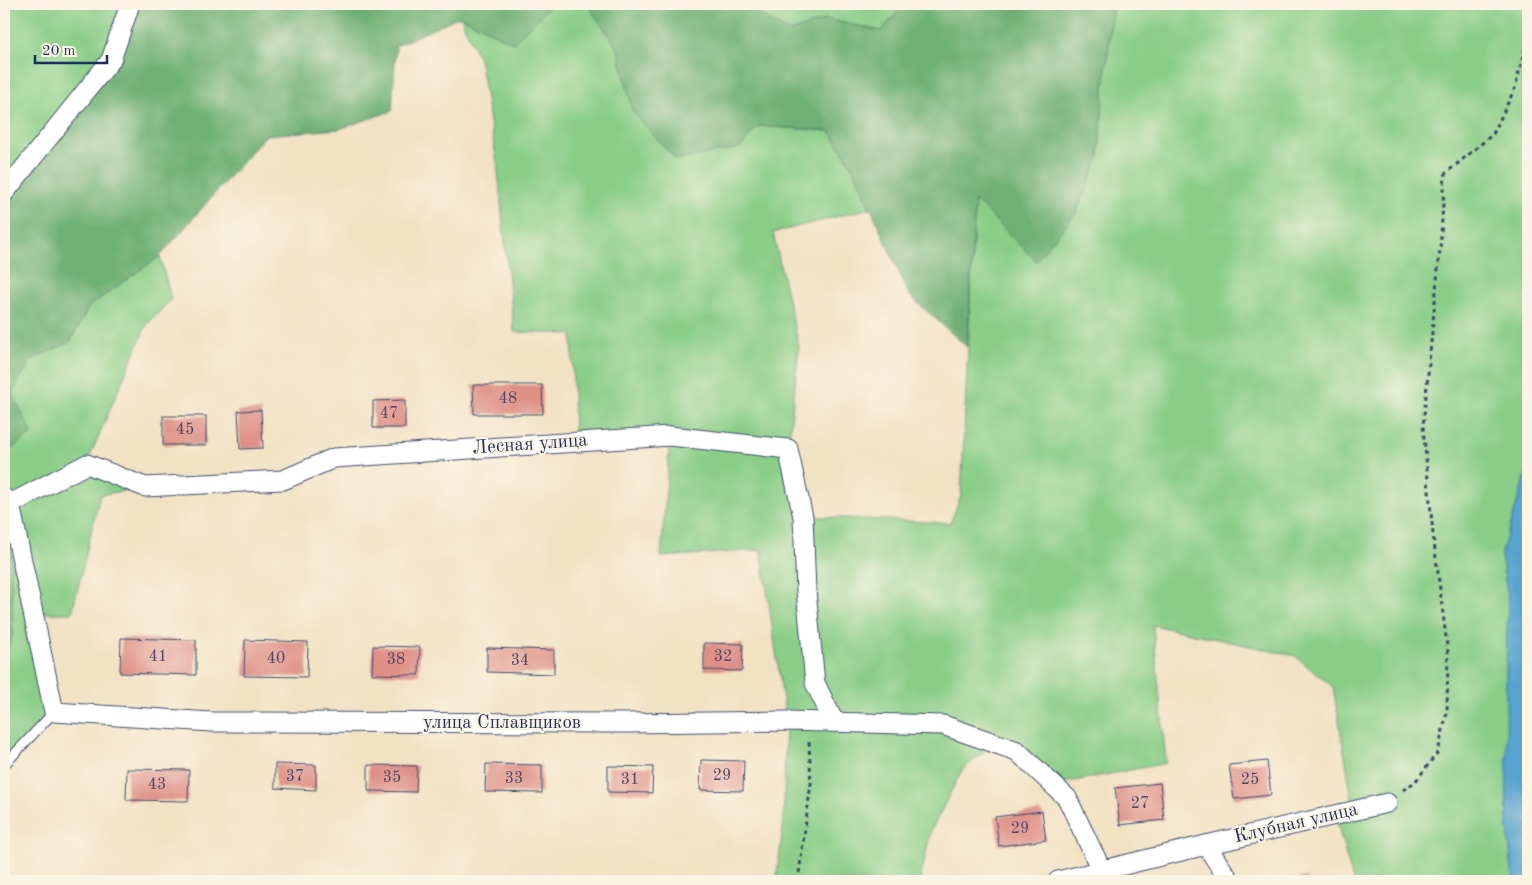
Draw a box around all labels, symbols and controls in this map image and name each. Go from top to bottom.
scale bar [35,32,108,64]
text: 20 m [42,44,76,59]
house number: 48 [499,391,517,407]
house number: 47 [380,406,398,422]
house number: 45 [176,422,194,438]
street label: Лесная улица [472,431,589,459]
house number: 41 [149,649,167,665]
house number: 32 [714,649,732,665]
house number: 40 [267,651,285,667]
house number: 38 [387,652,405,668]
house number: 34 [511,653,529,669]
street label: улица Сплавщиков [423,714,581,733]
house number: 29 [713,768,731,784]
house number: 37 [286,769,304,785]
house number: 35 [383,770,401,786]
house number: 33 [505,771,523,787]
house number: 31 [621,772,639,788]
house number: 25 [1241,772,1259,788]
house number: 43 [148,777,166,793]
house number: 27 [1131,796,1149,812]
street label: Клубная улица [1232,800,1360,847]
house number: 29 [1011,821,1029,837]

